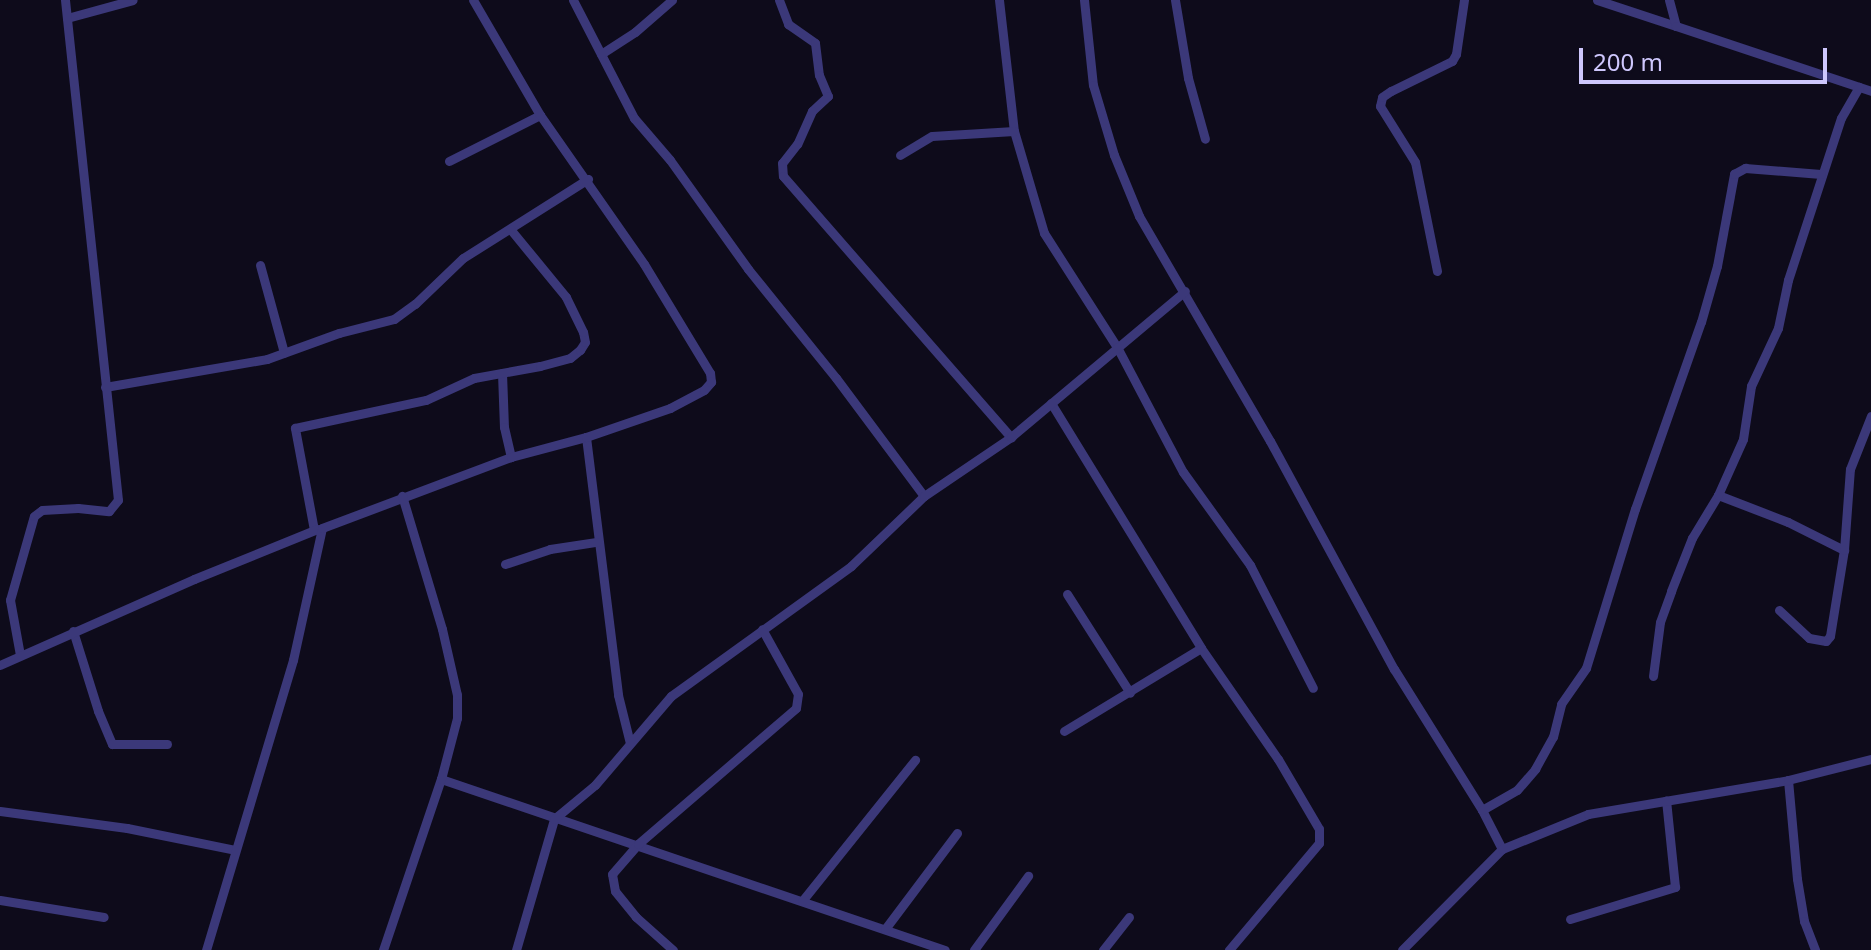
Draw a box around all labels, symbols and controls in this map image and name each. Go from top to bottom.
scale bar [1583,32,1831,82]
text: 200 m [1593,45,1663,78]

